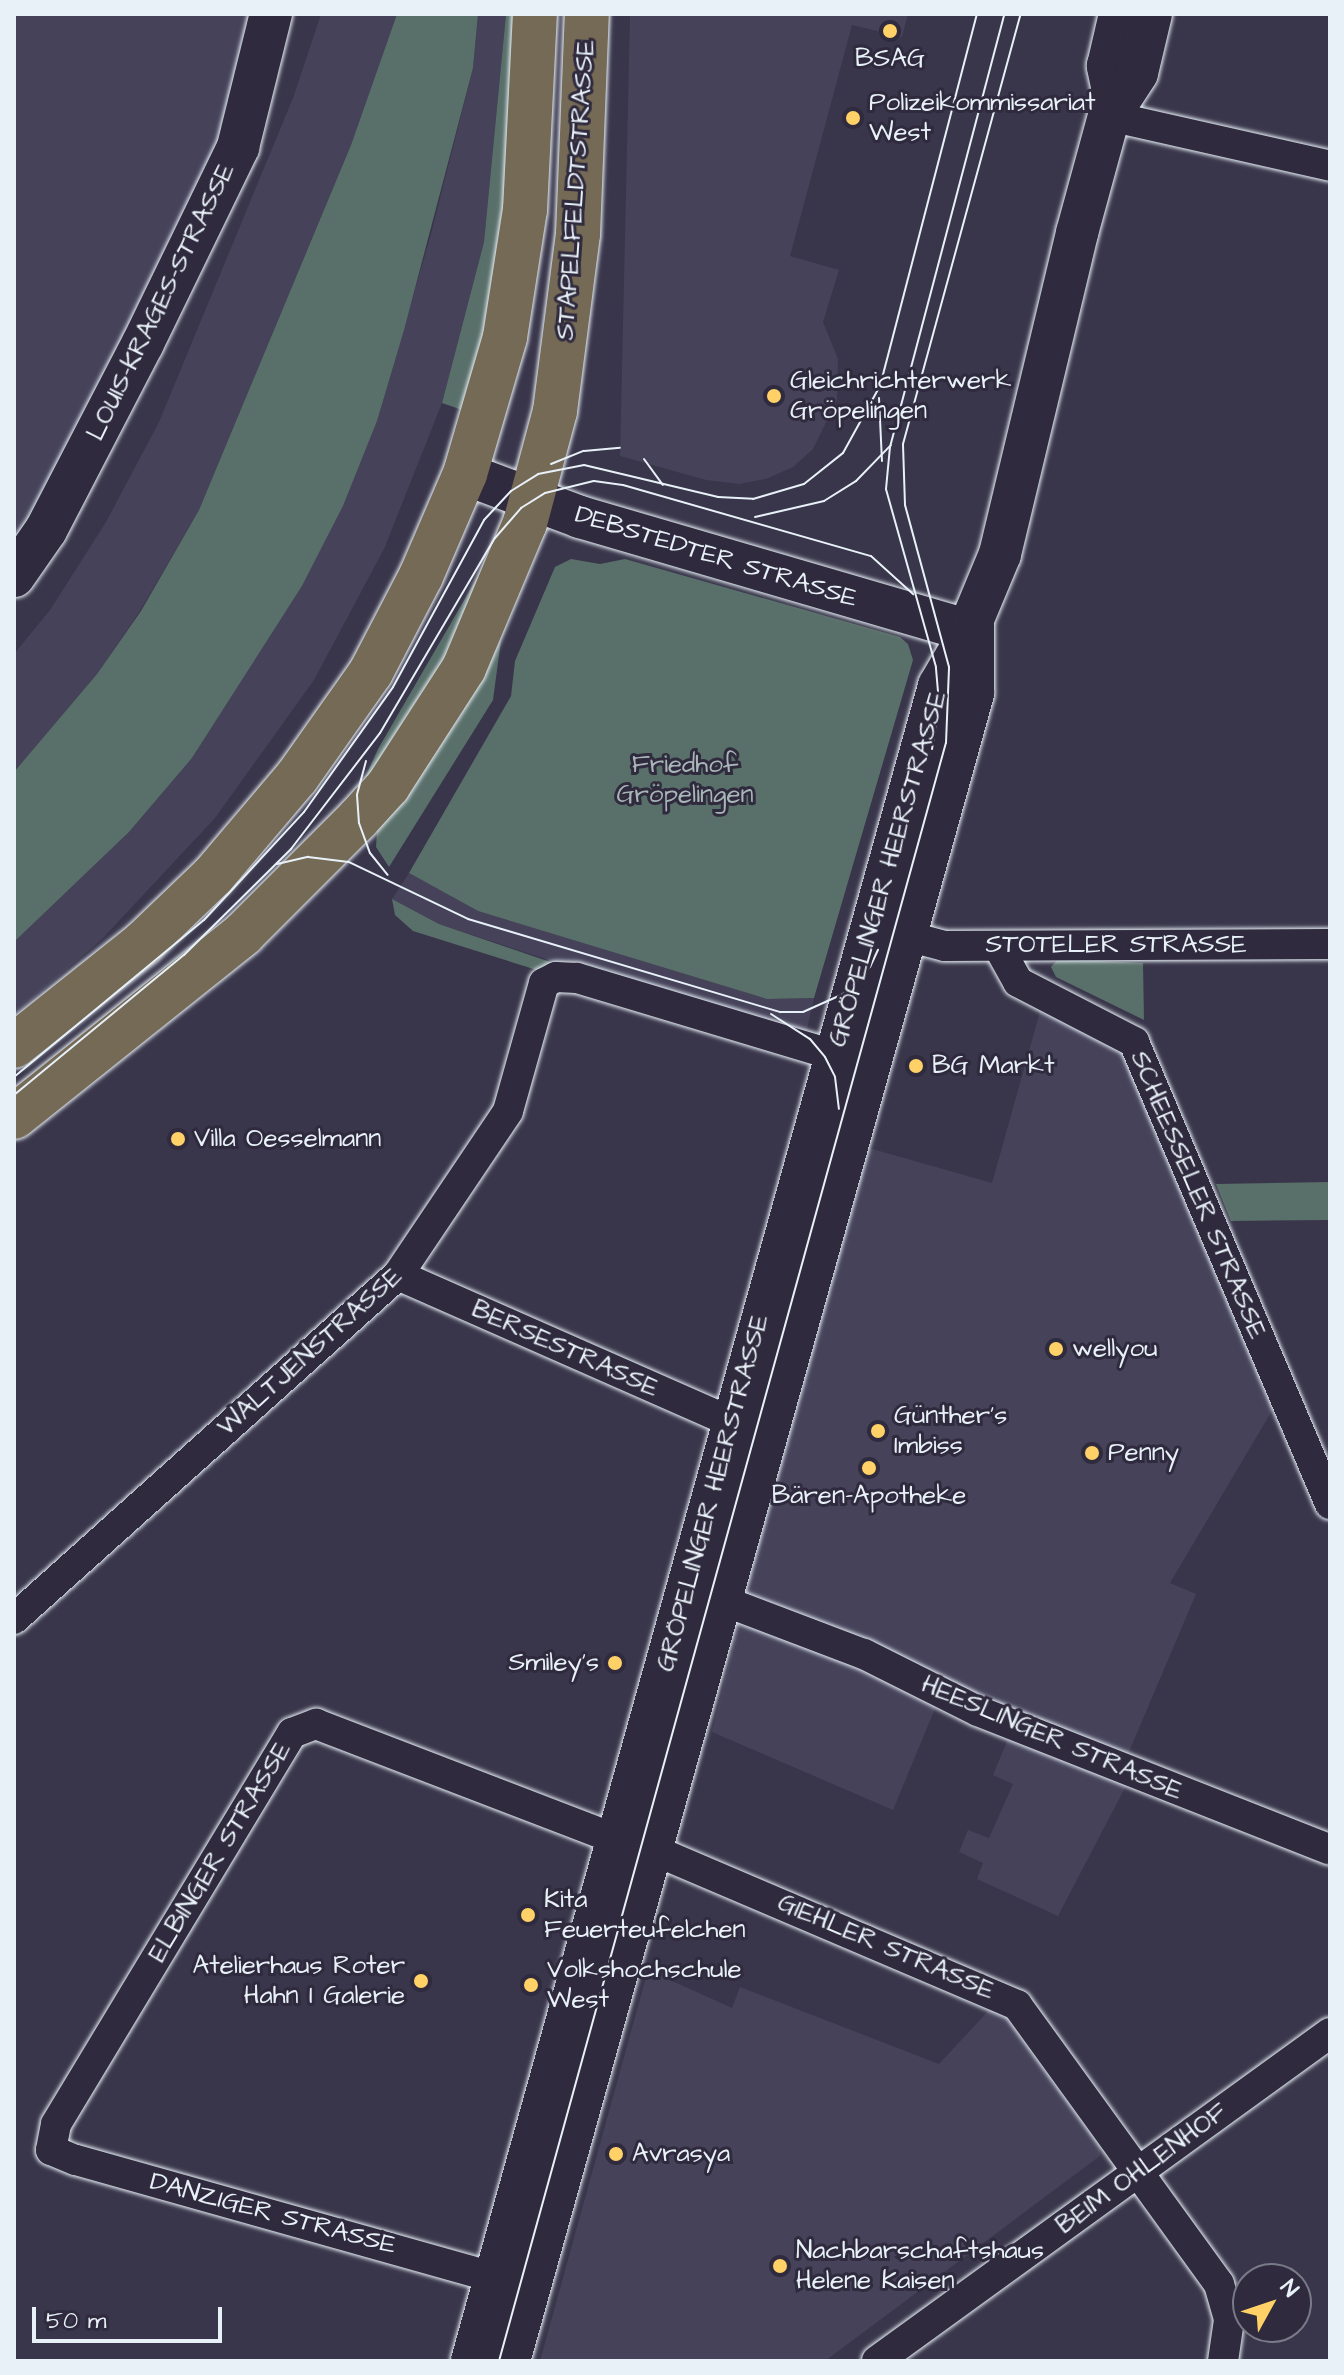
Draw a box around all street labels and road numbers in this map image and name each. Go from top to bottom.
street label: STAPELFELDTSTRASSE [550,39,602,341]
street label: LOUIS-KRAGES-STRASSE [80,158,242,446]
street label: DEBSTEDTER STRASSE [571,499,861,615]
street label: GRÖPELINGER HEERSTRASSE [822,688,954,1050]
street label: STOTELER STRASSE [985,929,1247,961]
street label: SCHEESSELER STRASSE [1123,1046,1273,1344]
street label: WALTJENSTRASSE [211,1261,409,1443]
street label: BERSESTRASSE [467,1294,663,1404]
street label: GRÖPELINGER HEERSTRASSE [650,1311,776,1675]
street label: HEESLINGER STRASSE [917,1669,1187,1807]
street label: ELBINGER STRASSE [142,1736,298,1968]
street label: GIEHLER STRASSE [773,1887,999,2007]
street label: BEIM OHLENHOF [1050,2097,1234,2241]
street label: DANZIGER STRASSE [147,2166,399,2262]

